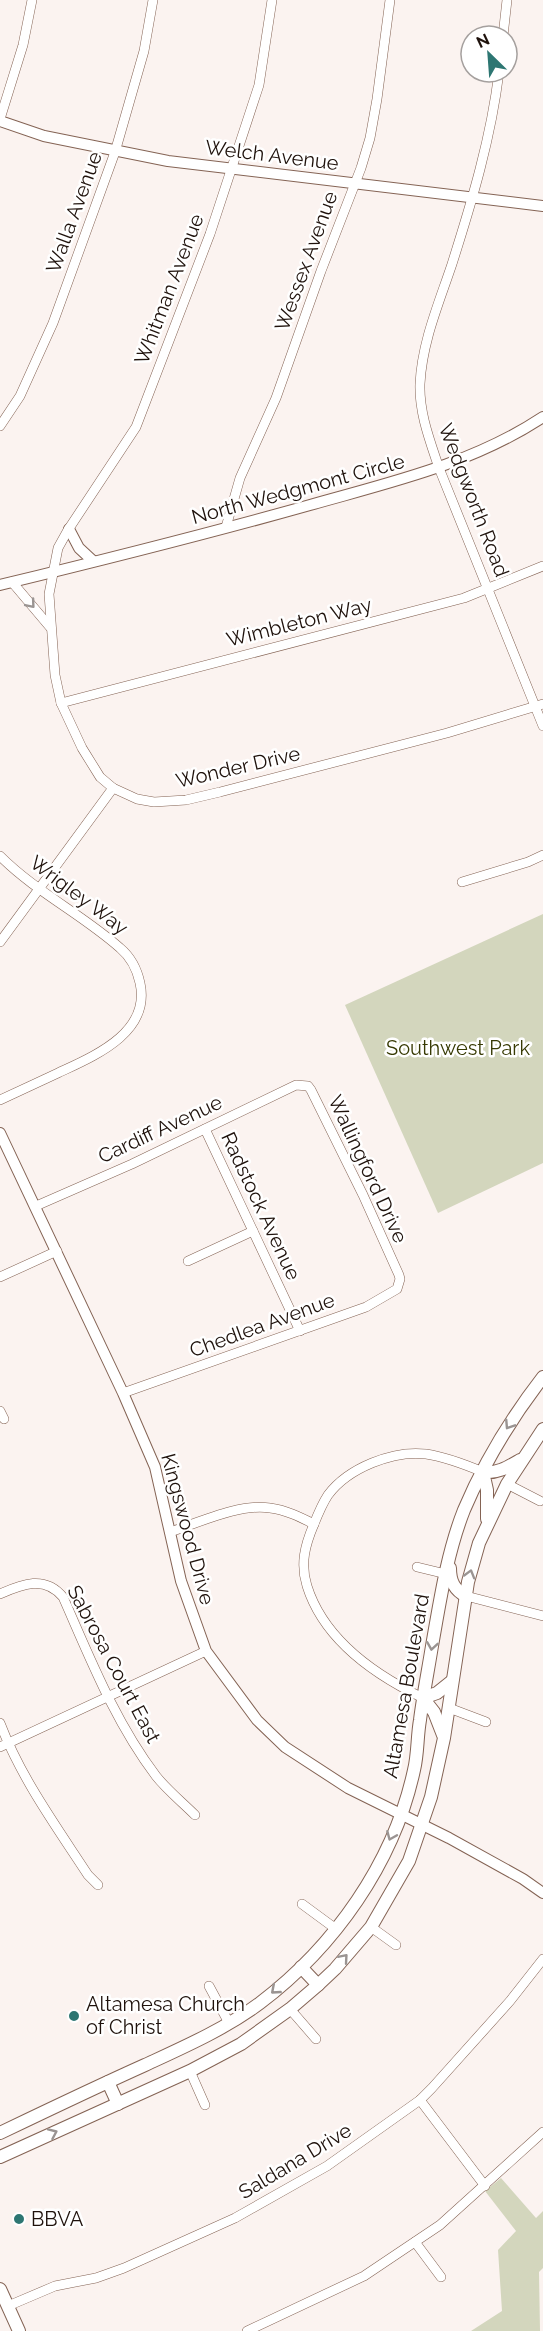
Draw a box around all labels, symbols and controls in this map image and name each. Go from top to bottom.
north arrow [459,24,519,84]
text: N [473,30,492,52]
street label: Welch Avenue [204,135,340,175]
street label: Walla Avenue [41,148,107,276]
street label: Wessex Avenue [270,188,342,334]
street label: Whitman Avenue [129,210,209,368]
street label: Wedgworth Road [434,420,514,580]
street label: North Wedgmont Circle [189,449,407,529]
street label: Wimbleton Way [224,592,374,652]
one-way arrow [24,597,35,608]
street label: Wonder Drive [174,741,303,793]
street label: Wrigley Way [25,850,133,940]
park label: Southwest Park [386,1036,530,1060]
street label: Cardiff Avenue [94,1090,226,1168]
street label: Wallingford Drive [323,1091,413,1247]
street label: Radstock Avenue [216,1128,306,1284]
street label: Chedlea Avenue [186,1288,338,1362]
one-way arrow [506,1418,517,1429]
street label: Kingswood Drive [156,1451,220,1608]
one-way arrow [463,1569,476,1579]
street label: Sabrosa Court East [62,1581,166,1747]
street label: Altamesa Boulevard [378,1592,434,1780]
one-way arrow [426,1641,439,1651]
one-way arrow [387,1830,399,1841]
one-way arrow [337,1955,348,1965]
one-way arrow [271,1983,282,1994]
place label: Altamesa Church of Christ [86,1992,245,2039]
marker: Altamesa Church of Christ [67,2009,81,2023]
street label: Saldana Drive [234,2118,356,2204]
one-way arrow [47,2128,58,2140]
place label: BBVA [31,2207,84,2231]
marker: BBVA [12,2212,26,2226]

